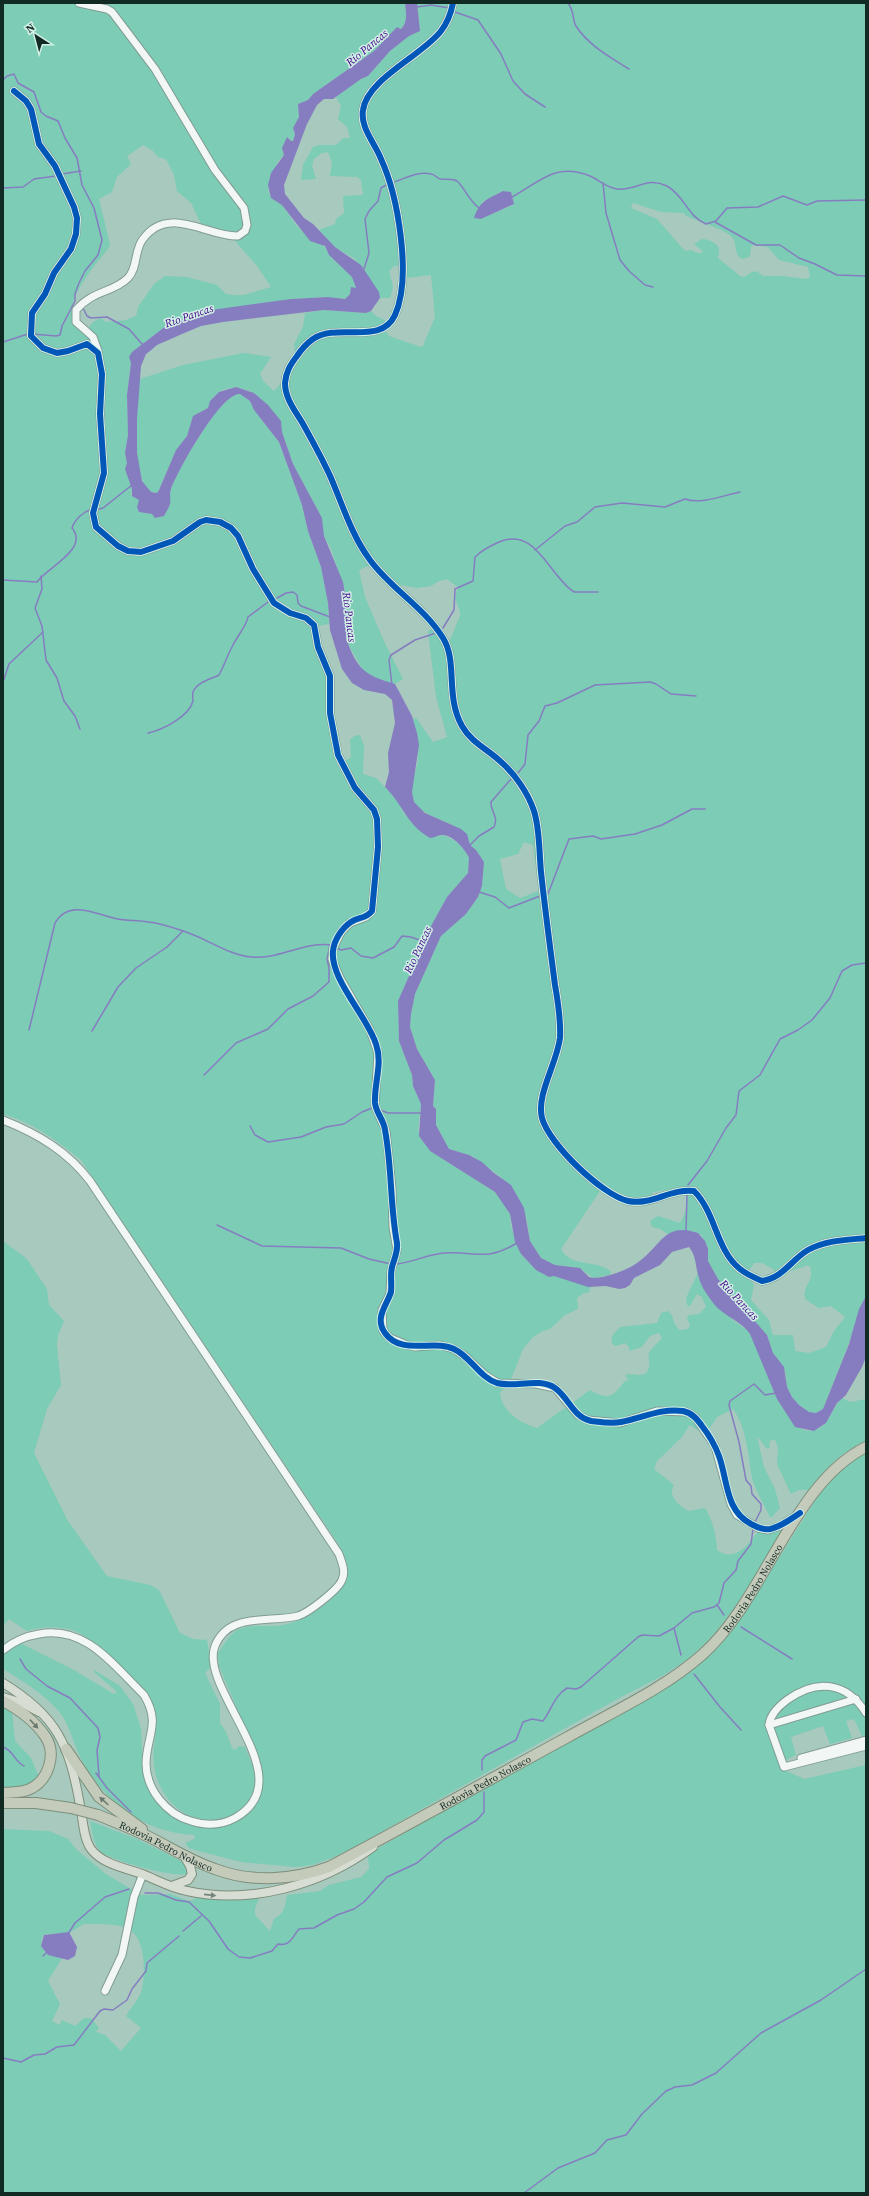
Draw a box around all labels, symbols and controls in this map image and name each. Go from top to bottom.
north arrow [16,16,56,56]
text: N [23,20,38,37]
water label: Rio Pancas [342,26,391,71]
water label: Rio Pancas [162,301,215,332]
water label: Rio Pancas [338,590,360,643]
water label: Rio Pancas [400,924,435,977]
water label: Rio Pancas [716,1276,762,1324]
street label: Rodovia Pedro Nolasco [719,1541,785,1635]
one-way arrow [30,1719,39,1729]
street label: Rodovia Pedro Nolasco [437,1752,534,1813]
one-way arrow [99,1797,110,1806]
street label: Rodovia Pedro Nolasco [118,1818,215,1874]
one-way arrow [204,1891,216,1898]

